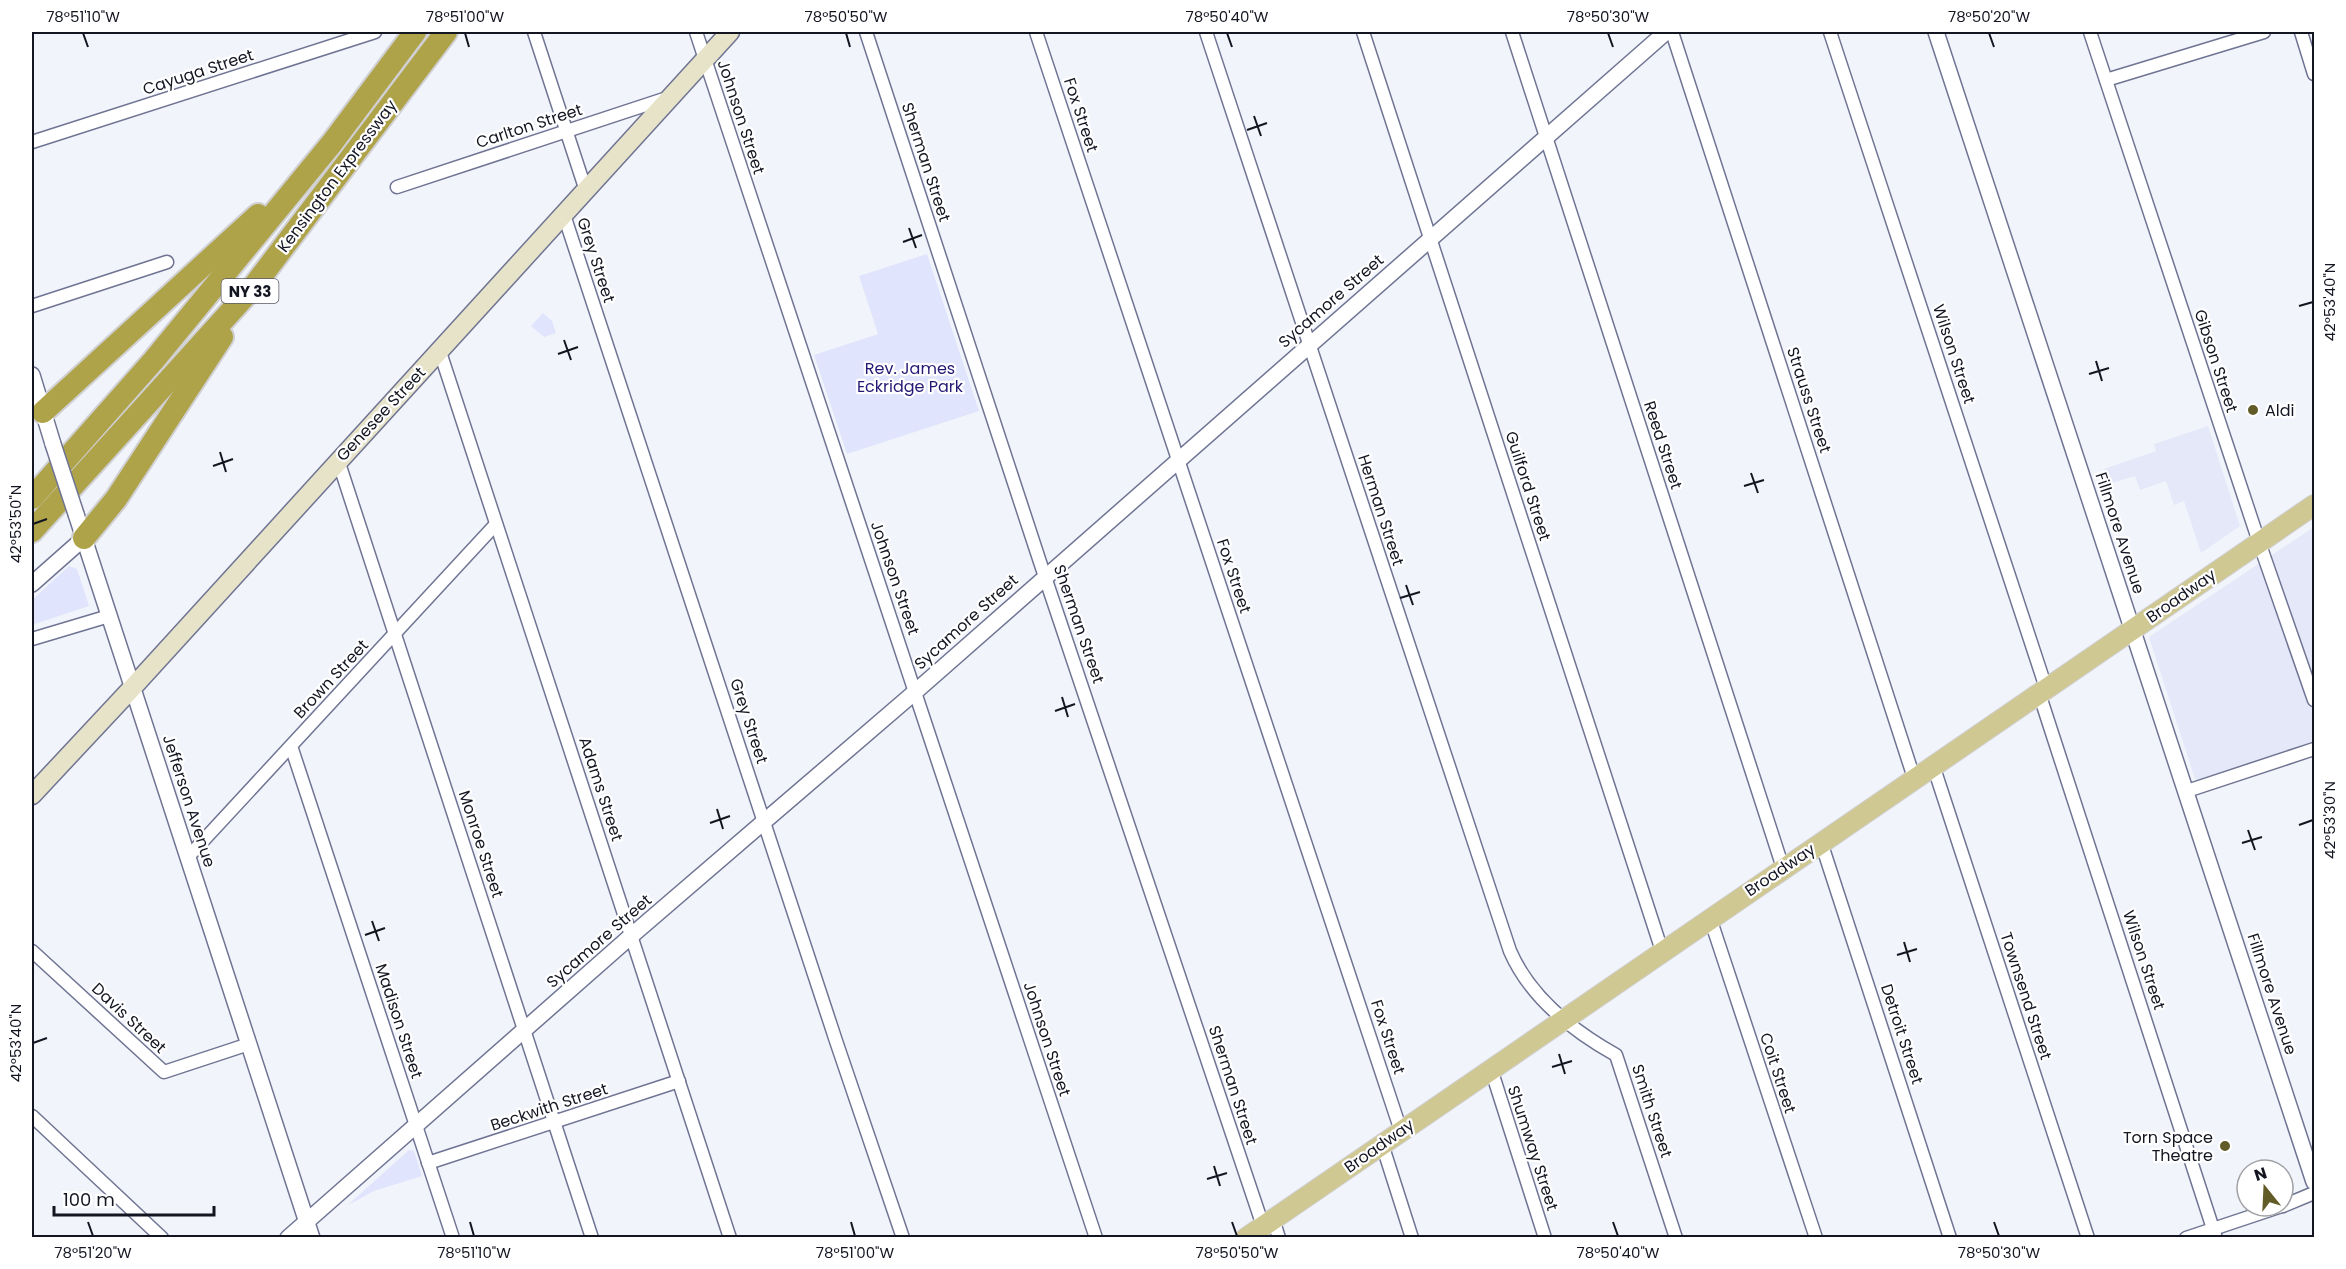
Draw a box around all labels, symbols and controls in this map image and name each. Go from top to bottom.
text: 78°51'10"W [46,6,120,27]
text: 78°51'00"W [426,6,504,27]
text: 78°50'50"W [805,6,888,27]
text: 78°50'40"W [1186,6,1269,27]
text: 78°50'30"W [1567,6,1650,27]
text: 78°50'20"W [1948,6,2030,27]
street label: Cayuga Street [140,43,256,101]
street label: Johnson Street [712,57,770,177]
street label: Fox Street [1058,75,1104,155]
street label: Kensington Expressway [272,95,402,257]
street label: Carlton Street [473,98,585,154]
street label: Sherman Street [896,99,956,225]
street label: Grey Street [571,214,621,306]
street label: Sycamore Street [1273,249,1389,353]
text: 42°53'40"N [2319,263,2340,341]
road number: NY 33 [222,279,278,303]
street label: Wilson Street [1927,301,1981,407]
street label: Gibson Street [2189,306,2244,416]
street label: Strauss Street [1781,344,1837,456]
park label: Rev. James Eckridge Park [857,357,964,398]
street label: Genesee Street [331,361,431,466]
street label: Reed Street [1638,398,1688,492]
place label: Aldi [2265,399,2294,422]
marker: Aldi [2246,403,2260,417]
street label: Guilford Street [1499,428,1557,544]
street label: Herman Street [1352,451,1410,569]
street label: Fillmore Avenue [2089,469,2151,597]
text: 42°53'50"N [5,485,26,563]
street label: Johnson Street [865,518,925,638]
street label: Fox Street [1211,536,1257,616]
street label: Sherman Street [1048,562,1110,687]
street label: Broadway [2141,563,2221,629]
street label: Sycamore Street [909,569,1023,675]
street label: Brown Street [288,634,374,724]
street label: Grey Street [724,675,774,767]
street label: Jefferson Avenue [157,732,221,870]
street label: Adams Street [573,734,629,844]
text: 42°53'30"N [2319,781,2340,859]
street label: Monroe Street [453,787,509,901]
street label: Broadway [1740,838,1820,902]
street label: Sycamore Street [541,889,657,993]
street label: Wilson Street [2117,907,2171,1013]
street label: Townsend Street [1995,929,2057,1063]
street label: Fillmore Avenue [2241,930,2303,1058]
street label: Madison Street [370,961,428,1081]
street label: Davis Street [87,977,172,1059]
street label: Johnson Street [1018,979,1076,1099]
street label: Detroit Street [1875,981,1929,1087]
street label: Fox Street [1365,997,1411,1077]
text: 42°53'40"N [5,1004,26,1082]
street label: Sherman Street [1203,1022,1263,1148]
street label: Coit Street [1754,1030,1802,1116]
street label: Smith Street [1626,1061,1678,1161]
street label: Beckwith Street [487,1077,611,1137]
street label: Shumway Street [1502,1082,1564,1214]
street label: Broadway [1339,1113,1419,1179]
place label: Torn Space Theatre [2123,1126,2213,1167]
marker: Torn Space Theatre [2218,1139,2232,1153]
north arrow [2235,1158,2295,1218]
text: N [2251,1161,2270,1187]
scale bar [54,1179,214,1217]
text: 100 m [63,1187,115,1212]
text: 78°51'20"W [54,1242,132,1263]
text: 78°51'10"W [437,1242,511,1263]
text: 78°51'00"W [816,1242,894,1263]
text: 78°50'50"W [1196,1242,1279,1263]
text: 78°50'40"W [1577,1242,1660,1263]
text: 78°50'30"W [1958,1242,2041,1263]

